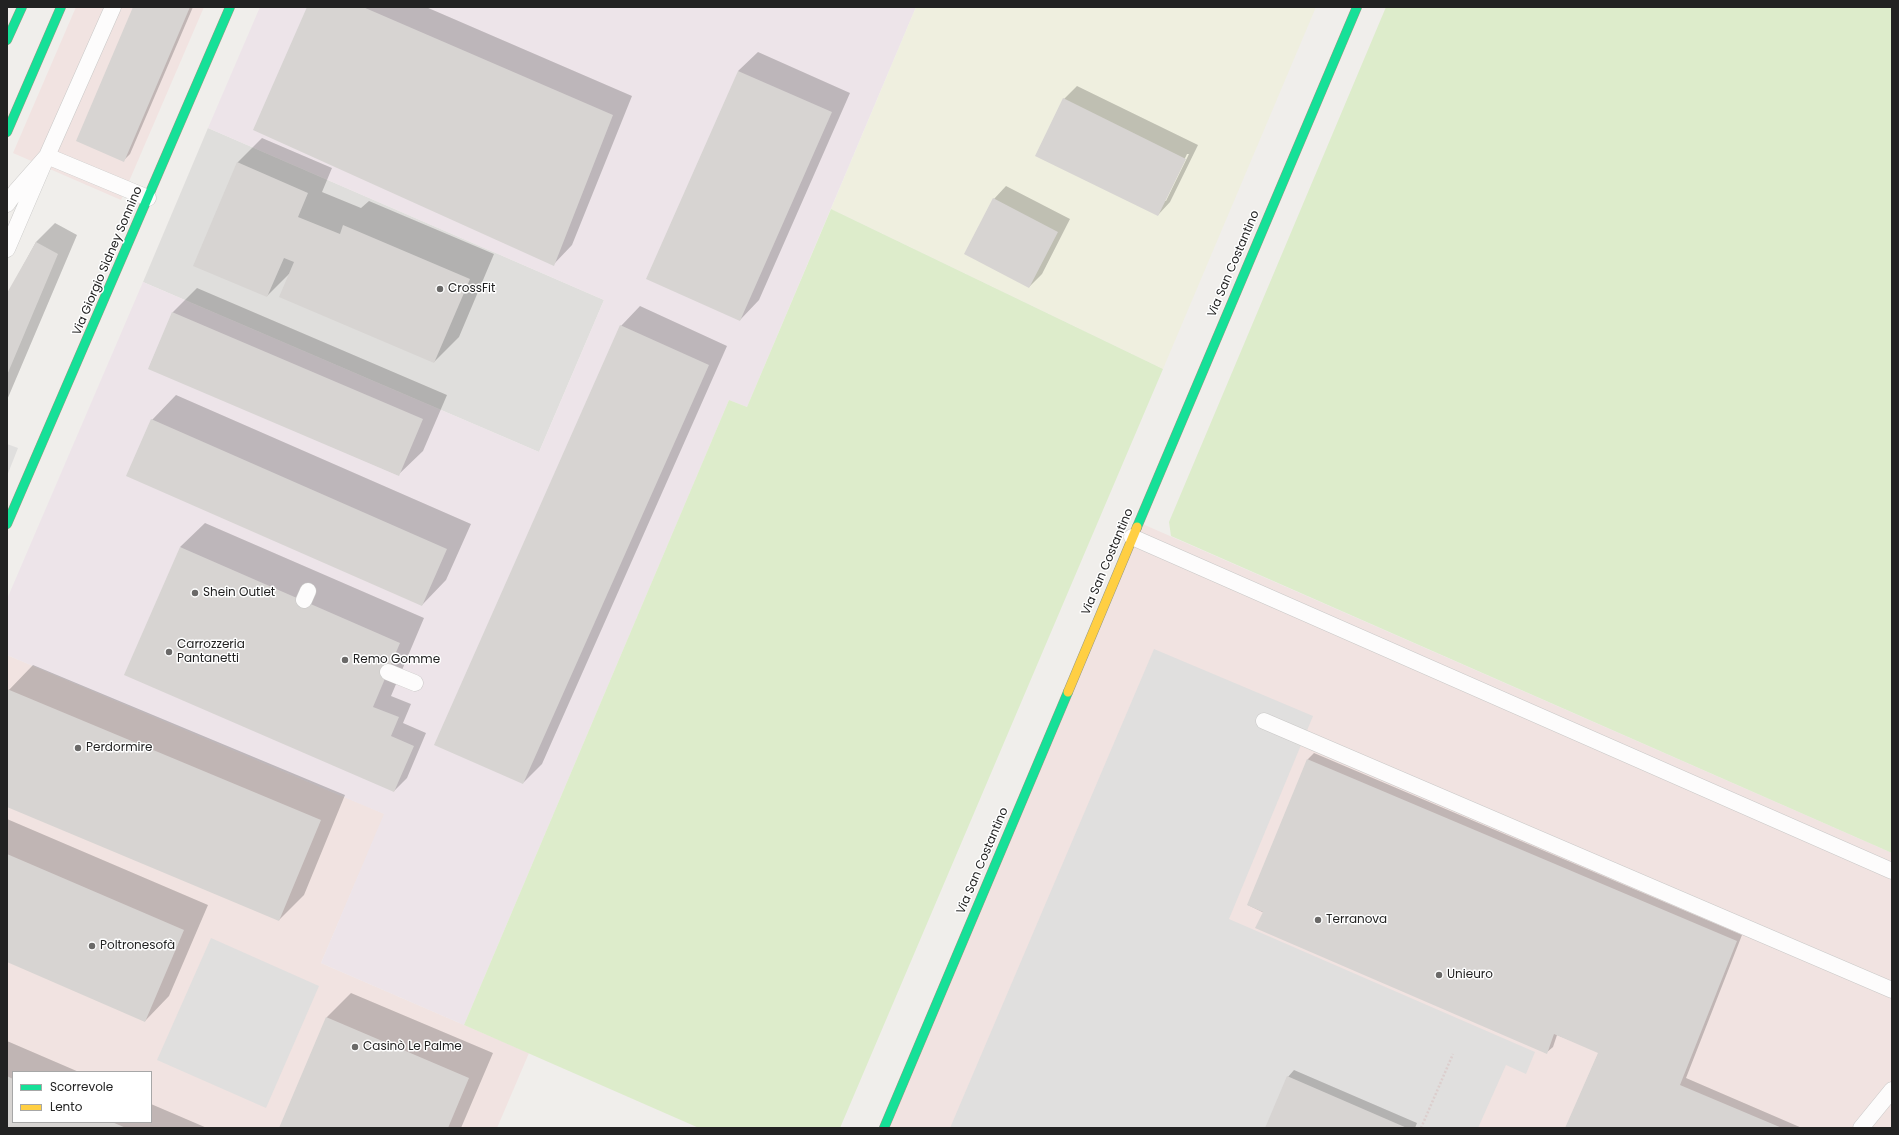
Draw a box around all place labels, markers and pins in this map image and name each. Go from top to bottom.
place label: CrossFit [448,282,495,296]
marker: CrossFit [435,284,445,294]
place label: Shein Outlet [203,586,275,600]
marker: Shein Outlet [190,588,200,598]
place label: Carrozzeria Pantanetti [177,638,245,666]
marker: Carrozzeria Pantanetti [164,647,174,657]
place label: Remo Gomme [353,653,440,667]
marker: Remo Gomme [340,655,350,665]
place label: Perdormire [86,741,152,755]
marker: Perdormire [73,743,83,753]
place label: Terranova [1326,913,1387,927]
marker: Terranova [1313,915,1323,925]
place label: Poltronesofà [100,939,175,953]
marker: Poltronesofà [87,941,97,951]
place label: Unieuro [1447,968,1493,982]
marker: Unieuro [1434,970,1444,980]
place label: Casinò Le Palme [363,1040,462,1054]
marker: Casinò Le Palme [350,1042,360,1052]

